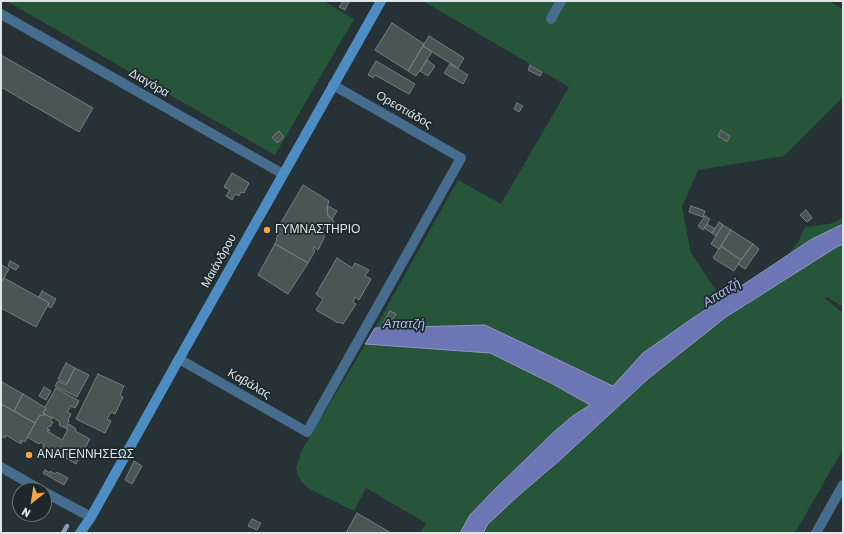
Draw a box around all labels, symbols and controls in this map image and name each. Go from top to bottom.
street label: Διαγόρα [126,66,172,100]
street label: Ορεστιάδος [373,88,435,132]
place label: ΓΥΜΝΑΣΤΗΡΙΟ [275,223,360,237]
marker: ΓΥΜΝΑΣΤΗΡΙΟ [262,225,272,235]
street label: Μαιάνδρου [198,232,240,290]
water label: Απατζή [700,275,744,311]
water label: Απατζή [383,316,425,332]
street label: Καβάλας [225,366,273,402]
place label: ΑΝΑΓΕΝΝΗΣΕΩΣ [37,448,134,462]
marker: ΑΝΑΓΕΝΝΗΣΕΩΣ [24,450,34,460]
north arrow [12,482,52,522]
text: N [20,504,33,520]

